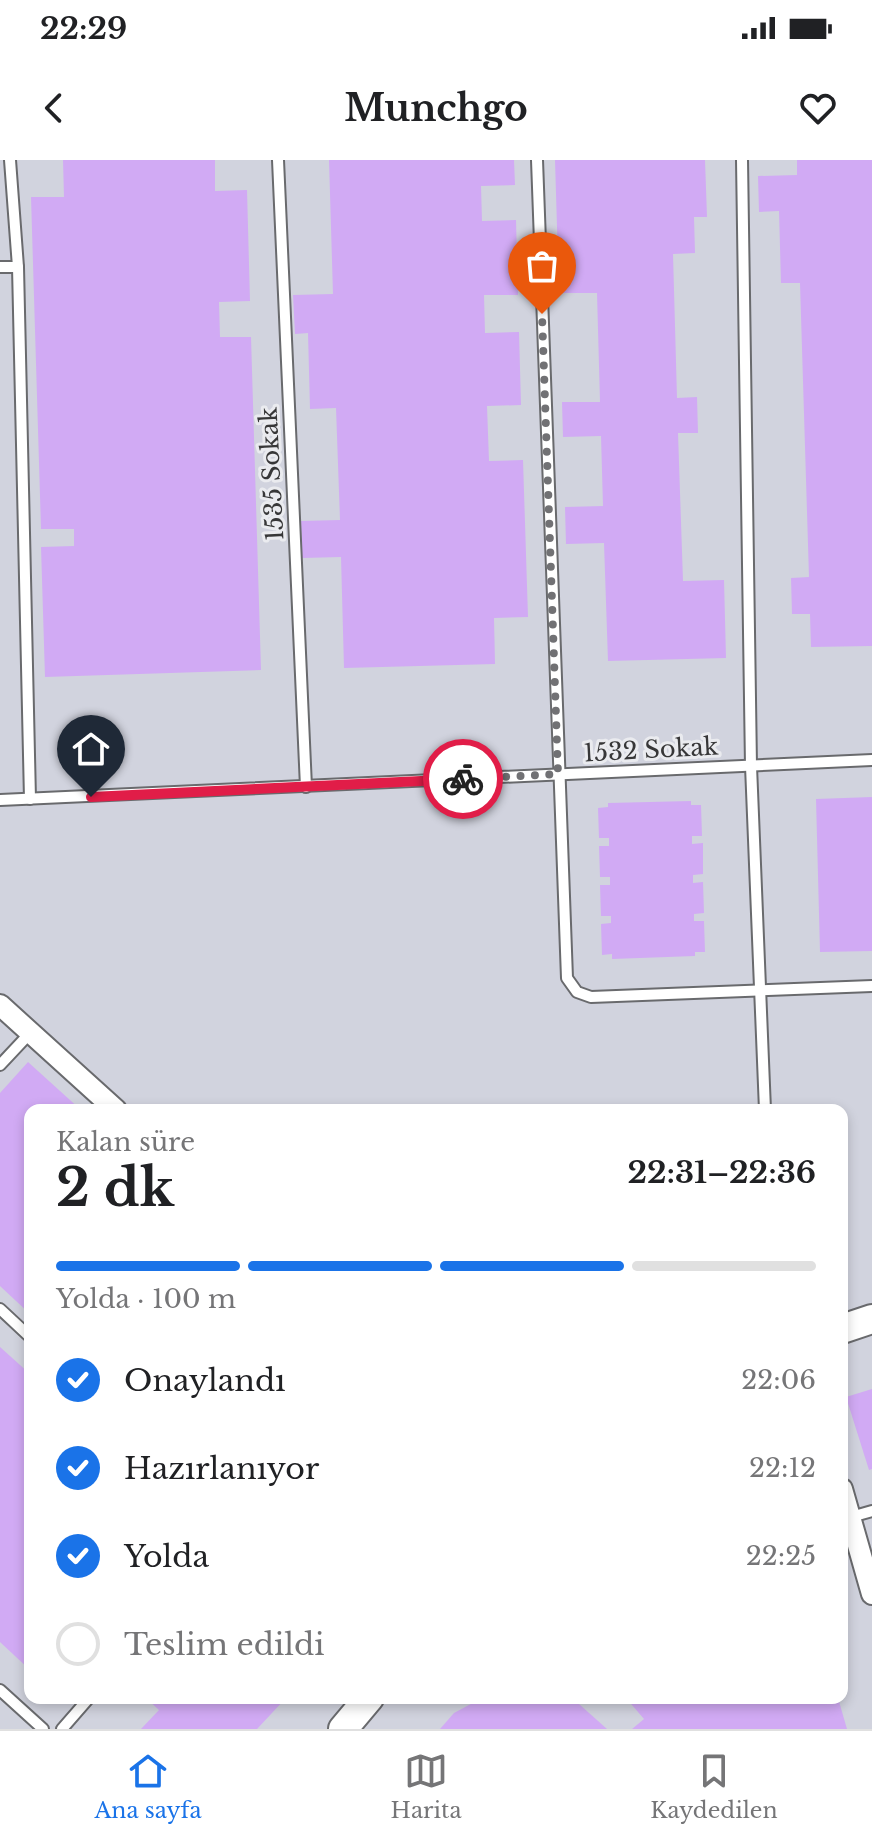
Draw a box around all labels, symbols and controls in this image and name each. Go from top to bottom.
text: 22:29 [40,10,127,47]
icon: back [32,86,76,130]
text: Munchgo [344,86,528,131]
icon: heart [796,86,840,130]
pin [508,232,576,314]
icon: bag [520,244,564,288]
street label: 1535 Sokak [254,406,289,542]
pin [57,715,125,797]
icon: home [69,727,113,771]
street label: 1532 Sokak [583,731,719,768]
courier [423,739,503,819]
icon: bike [441,757,485,801]
text: Kalan süre [56,1126,195,1158]
text: 22:31–22:36 [627,1154,816,1191]
text: 2 dk [56,1156,174,1220]
text: Yolda · 100 m [56,1283,236,1315]
icon: check [56,1358,100,1402]
text: Onaylandı [124,1362,285,1399]
text: 22:06 [741,1364,816,1396]
icon: check [56,1446,100,1490]
text: Hazırlanıyor [124,1450,319,1487]
text: 22:12 [749,1452,816,1484]
icon: check [56,1534,100,1578]
text: Yolda [124,1538,209,1575]
text: 22:25 [746,1540,816,1572]
text: Teslim edildi [124,1626,324,1663]
tab: Ana sayfa [94,1749,202,1824]
tab: Harita [391,1749,462,1824]
tab: Kaydedilen [650,1749,778,1824]

